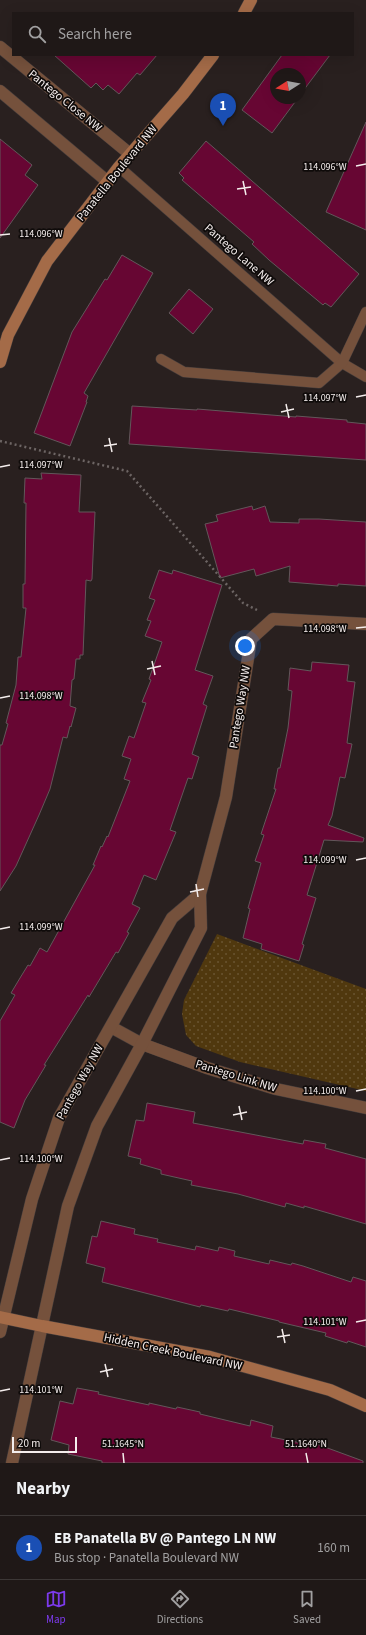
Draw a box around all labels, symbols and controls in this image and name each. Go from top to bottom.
search box [12,12,354,56]
icon: search [26,23,48,45]
text: Search here [58,24,132,45]
street label: Pantego Close NW [25,66,106,136]
north arrow [270,68,306,104]
pin: 1 [210,93,236,126]
street label: Panatella Boulevard NW [73,121,162,225]
text: 114.096°W [303,160,347,174]
street label: Pantego Lane NW [200,220,278,290]
text: 114.096°W [19,227,63,241]
text: 114.097°W [303,391,347,405]
text: 114.097°W [19,458,63,472]
text: 114.098°W [303,622,347,636]
your location [235,636,255,656]
street label: Pantego Way NW [225,664,255,750]
text: 114.098°W [19,689,63,703]
text: 114.099°W [303,853,347,867]
text: 114.099°W [19,920,63,934]
street label: Pantego Way NW [52,1041,108,1123]
street label: Pantego Link NW [193,1056,279,1097]
text: 114.100°W [303,1084,347,1098]
text: 114.100°W [19,1152,63,1166]
text: 114.101°W [303,1315,347,1329]
street label: Hidden Creek Boulevard NW [102,1329,244,1375]
text: 114.101°W [19,1383,63,1397]
scale bar [12,1435,77,1454]
text: 20 m [18,1436,40,1451]
text: 51.1645°N [102,1437,144,1451]
text: 51.1640°N [285,1437,327,1451]
text: Nearby [16,1477,70,1501]
text: EB Panatella BV @ Pantego LN NW [54,1528,276,1549]
text: 1 [26,1539,32,1557]
text: 160 m [317,1539,350,1557]
text: Bus stop · Panatella Boulevard NW [54,1549,239,1567]
tab: Map [45,1588,67,1627]
tab: Directions [157,1588,203,1627]
tab: Saved [293,1588,321,1627]

